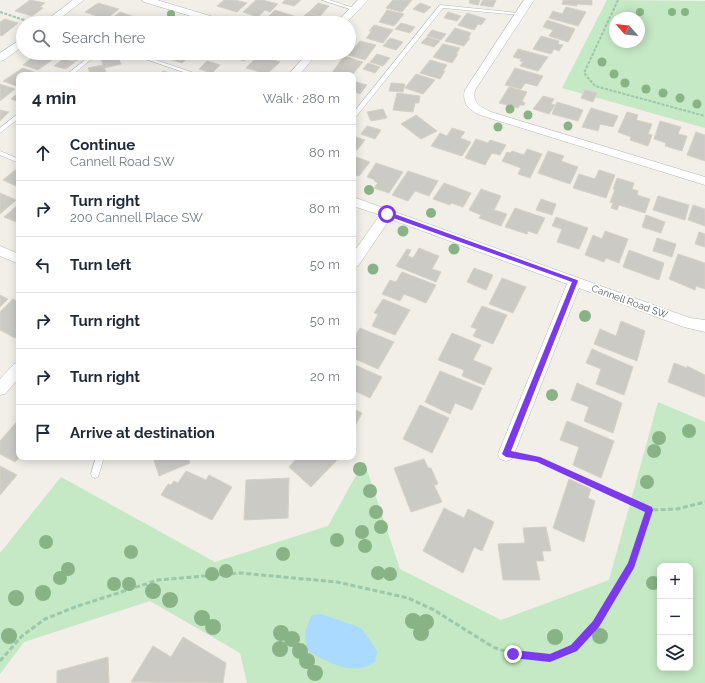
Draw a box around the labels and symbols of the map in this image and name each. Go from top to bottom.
north arrow [609,12,645,48]
route start [378,205,396,223]
street label: Cannell Road SW [590,283,670,321]
route end [504,645,522,663]

